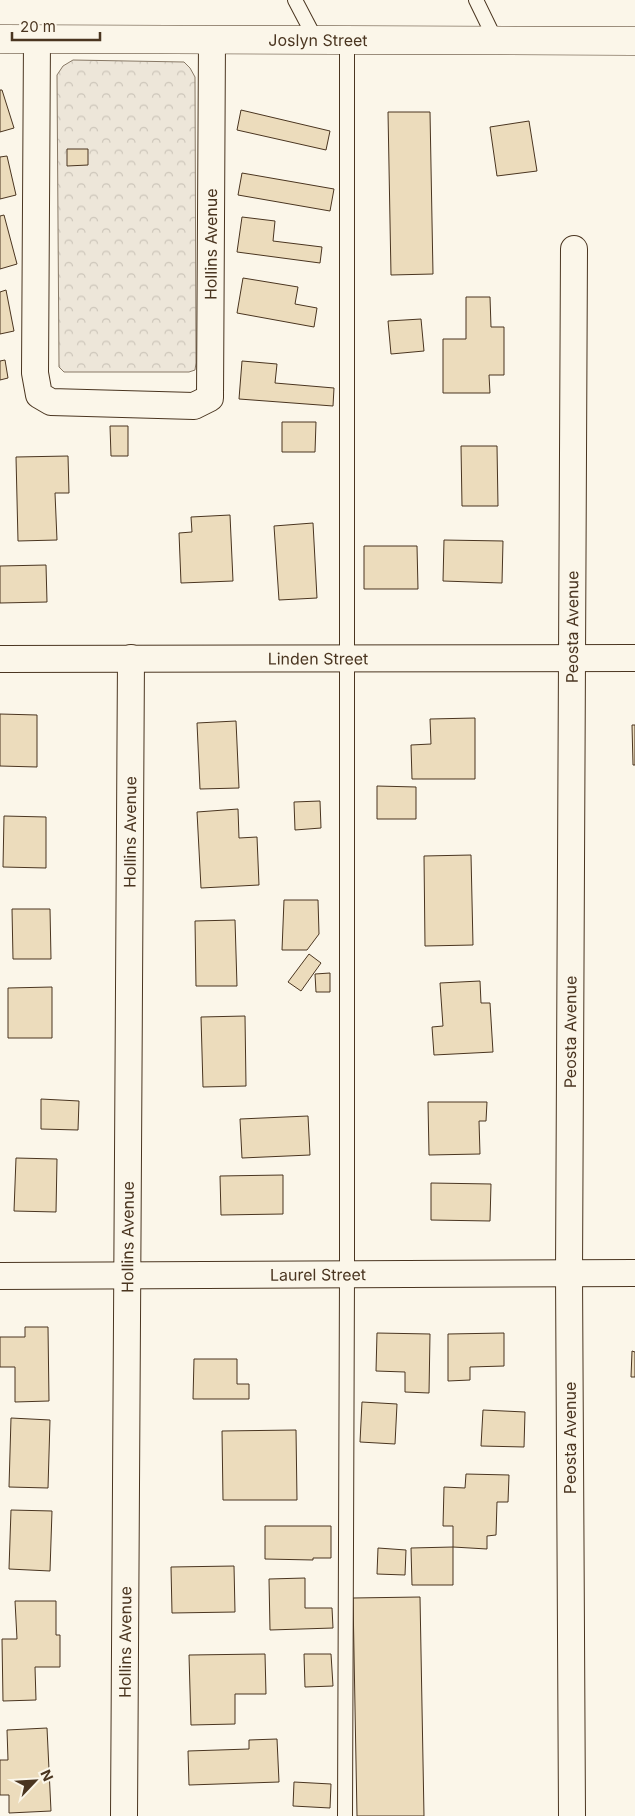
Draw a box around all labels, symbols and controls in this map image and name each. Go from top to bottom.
scale bar [12,10,100,42]
text: 20 m [20,17,56,36]
street label: Joslyn Street [268,30,368,50]
street label: Hollins Avenue [201,188,221,300]
street label: Peosta Avenue [562,571,582,683]
street label: Linden Street [268,648,368,669]
street label: Hollins Avenue [120,776,140,888]
street label: Peosta Avenue [560,976,580,1088]
street label: Hollins Avenue [117,1181,138,1293]
street label: Laurel Street [270,1264,366,1285]
street label: Peosta Avenue [560,1382,580,1494]
street label: Hollins Avenue [115,1586,135,1698]
north arrow [10,1756,60,1806]
text: N [37,1767,57,1784]

